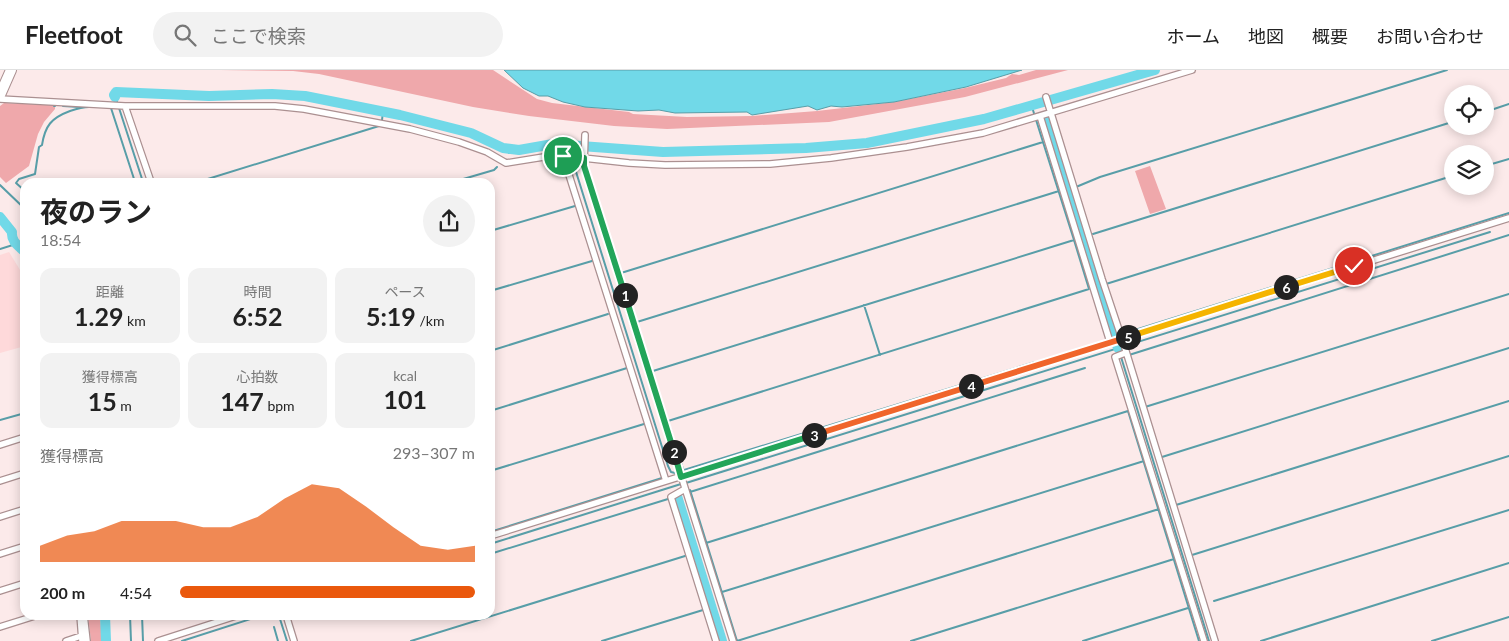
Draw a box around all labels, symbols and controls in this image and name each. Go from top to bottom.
search box [153,12,503,57]
text: Fleetfoot [25,20,123,49]
icon: search [171,21,199,49]
text: ここで検索 [211,24,306,47]
text: ホーム [1167,25,1220,47]
text: 地図 [1248,25,1284,47]
text: 概要 [1312,25,1348,47]
text: お問い合わせ [1376,25,1484,47]
map controls [1444,85,1494,195]
button: locate [1444,85,1494,135]
pin [542,135,584,177]
icon: arrive [549,142,577,170]
button: layers [1444,145,1494,195]
text: 夜のラン [40,194,152,228]
button: share [423,195,475,247]
text: 18:54 [40,230,81,249]
pin [1333,245,1375,287]
icon: check [1340,252,1368,280]
pin: 6 [1274,274,1298,300]
text: 6 [1282,279,1291,296]
pin: 1 [612,282,638,308]
text: 距離 [96,283,124,300]
text: 時間 [243,283,271,300]
text: ペース [385,283,426,300]
text: 1 [621,287,630,304]
text: 1.29 [74,301,123,331]
text: 6:52 [233,301,282,331]
text: 5:19 [366,301,416,331]
text: km [123,312,146,329]
text: /km [416,312,444,329]
pin: 5 [1116,324,1140,350]
text: 5 [1124,329,1133,346]
text: kcal [393,367,417,384]
text: 獲得標高 [82,368,138,385]
text: 心拍数 [236,368,278,385]
pin: 4 [958,374,984,398]
text: 4 [967,378,976,395]
text: 101 [383,384,427,414]
text: 15 [88,386,117,416]
text: 147 [220,386,264,416]
text: m [117,397,132,414]
text: bpm [264,397,295,414]
pin: 3 [802,422,826,448]
text: 3 [810,427,819,444]
pin: 2 [662,440,686,464]
text: 293–307 m [393,443,475,462]
text: 2 [670,444,679,461]
text: 獲得標高 [40,446,104,465]
text: 200 m [40,583,85,602]
text: 4:54 [120,583,152,602]

